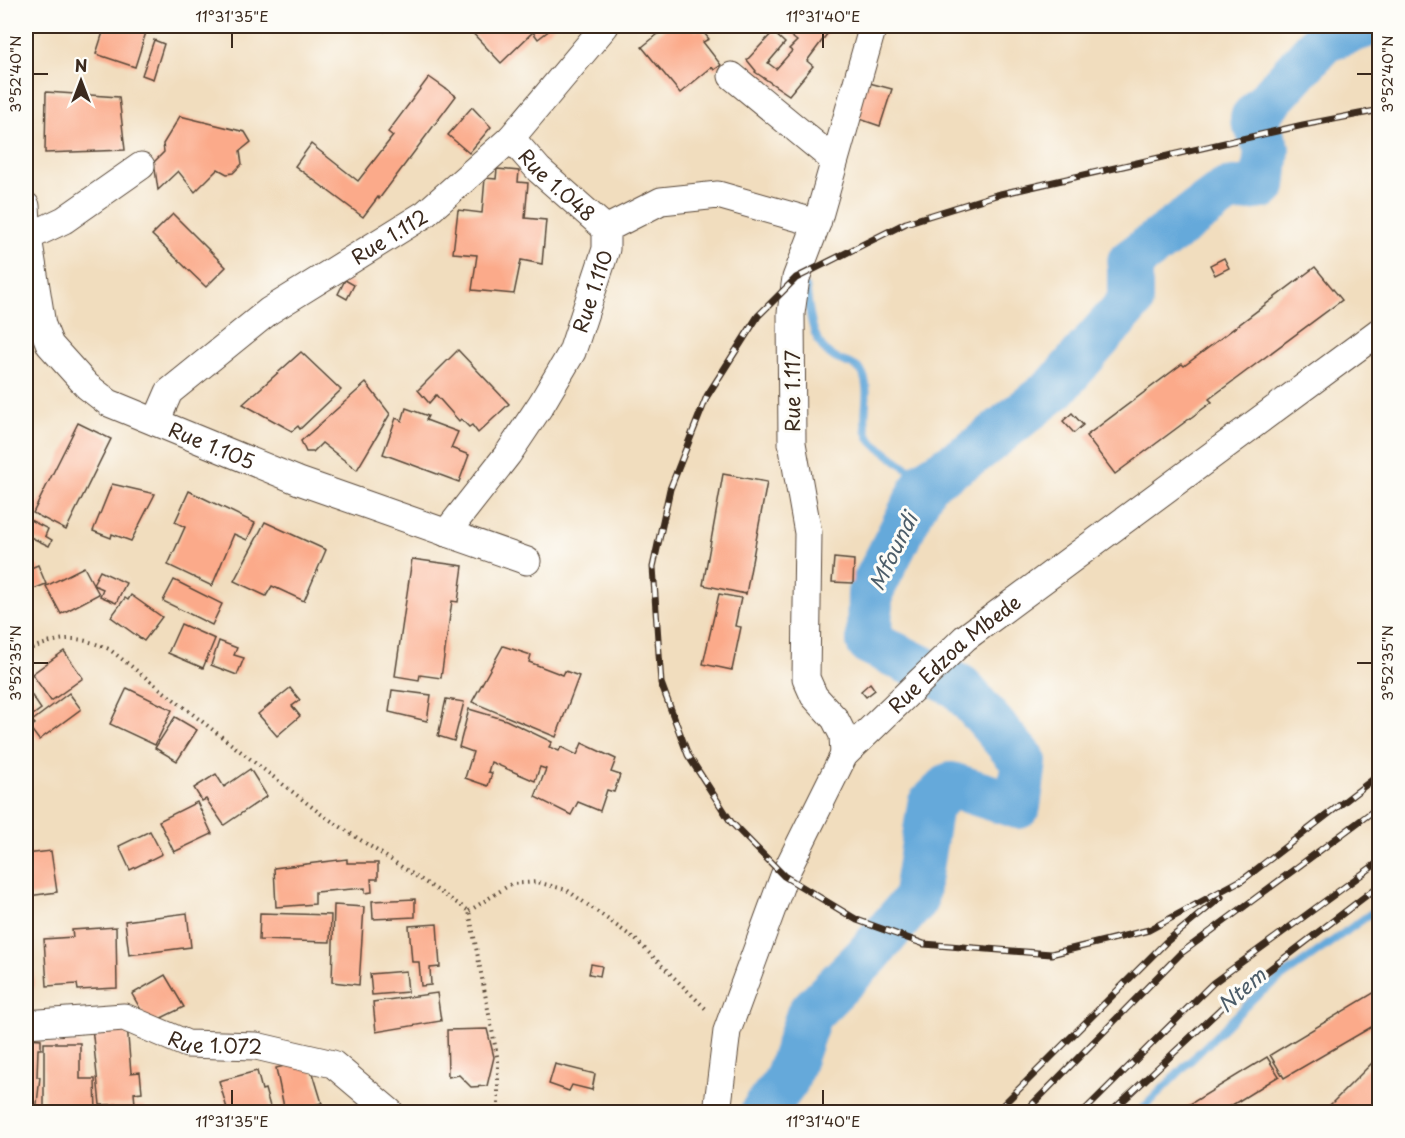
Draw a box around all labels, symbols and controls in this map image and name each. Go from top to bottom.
text: 11°31'35"E [195,4,269,27]
text: 11°31'40"E [786,4,860,27]
text: 3°52'40"N [3,35,26,113]
text: 3°52'40"N [1375,35,1398,113]
north arrow [51,51,111,111]
text: N [75,53,87,77]
street label: Rue 1.048 [512,142,602,228]
street label: Rue 1.112 [345,201,433,271]
street label: Rue 1.110 [564,246,620,336]
street label: Rue 1.117 [777,350,807,432]
street label: Rue 1.105 [164,414,260,476]
water label: Mfoundi [859,504,926,595]
street label: Rue Edzoa Mbede [881,587,1027,720]
text: 3°52'35"N [3,625,26,701]
text: 3°52'35"N [1375,625,1398,701]
water label: Ntem [1210,959,1273,1019]
street label: Rue 1.072 [163,1023,263,1061]
text: 11°31'35"E [195,1109,269,1132]
text: 11°31'40"E [786,1109,860,1132]

